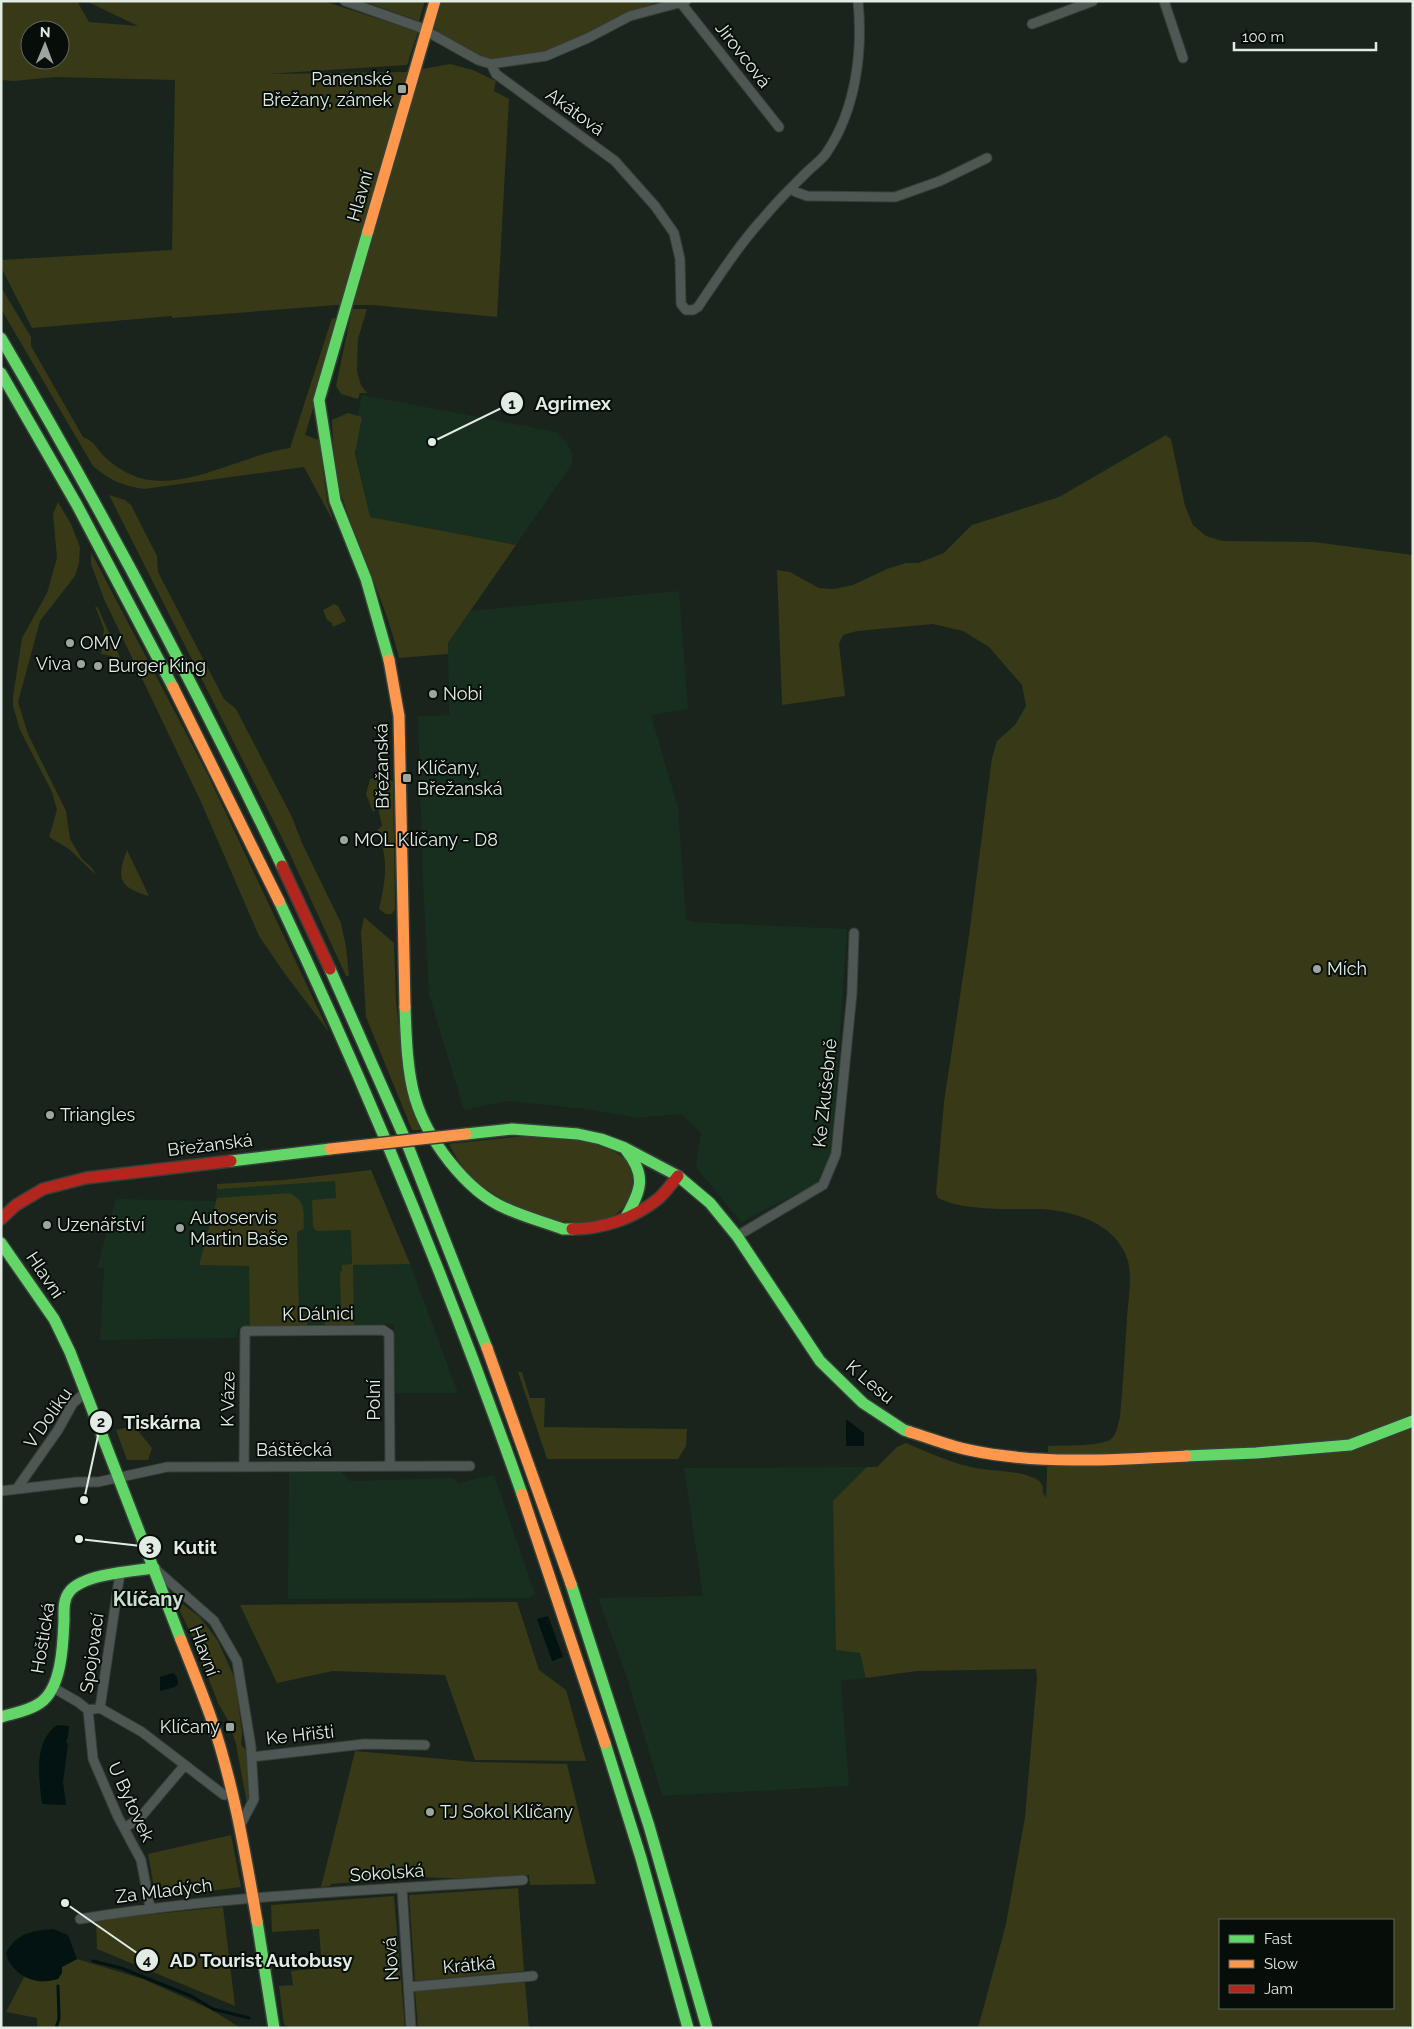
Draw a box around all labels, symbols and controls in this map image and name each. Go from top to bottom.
street label: Jirovcová [711,18,776,92]
north arrow [20,20,70,70]
scale bar [1234,20,1376,52]
text: N [40,24,51,40]
text: 100 m [1242,28,1284,46]
place label: Panenské Břežany, zámek [262,68,392,110]
marker: Panenské Břežany, zámek [396,83,408,95]
street label: Akátová [542,83,609,140]
street label: Hlavní [342,168,377,224]
callout: Agrimex [500,386,620,420]
text: Agrimex [535,392,612,414]
text: 1 [508,395,516,413]
place label: OMV [80,632,122,653]
marker: OMV [64,637,76,649]
place label: Viva [36,653,71,674]
place label: Burger King [108,655,206,676]
marker: Viva [75,658,87,670]
marker: Burger King [92,660,104,672]
place label: Nobi [443,683,482,704]
marker: Nobi [427,688,439,700]
street label: Břežanská [370,723,393,809]
place label: Klíčany, Břežanská [417,757,503,799]
marker: Klíčany, Břežanská [401,772,413,784]
place label: MOL Klíčany - D8 [354,829,498,850]
marker: MOL Klíčany - D8 [338,834,350,846]
place label: Mích [1327,958,1367,979]
marker: Mích [1311,963,1323,975]
street label: Ke Zkušebně [808,1037,841,1148]
place label: Triangles [60,1104,135,1125]
marker: Triangles [44,1109,56,1121]
street label: Břežanská [166,1129,254,1160]
place label: Autoservis Martin Baše [190,1207,288,1249]
place label: Uzenářství [57,1214,145,1235]
marker: Uzenářství [41,1219,53,1231]
marker: Autoservis Martin Baše [174,1222,186,1234]
street label: Hlavní [22,1247,69,1302]
street label: K Dálnici [282,1302,354,1325]
street label: K Lesu [842,1356,899,1408]
street label: K Váze [217,1371,238,1427]
street label: Polní [363,1379,384,1421]
street label: V Dolíku [19,1383,76,1452]
callout: Tiskárna [89,1405,211,1439]
text: Tiskárna [123,1411,201,1433]
text: 2 [97,1413,105,1431]
street label: Báštěcká [256,1439,332,1460]
callout: Kutit [138,1530,226,1564]
text: Kutit [173,1536,217,1558]
text: 3 [146,1538,154,1556]
district label: Klíčany [113,1587,183,1611]
street label: Hoštická [27,1601,58,1675]
street label: Spojovací [76,1612,107,1694]
street label: Hlavní [185,1623,224,1679]
place label: Klíčany [160,1716,220,1737]
street label: Ke Hřišti [265,1720,335,1749]
marker: Klíčany [224,1721,236,1733]
street label: U Bytovek [104,1759,159,1845]
place label: TJ Sokol Klíčany [440,1801,573,1822]
marker: TJ Sokol Klíčany [424,1806,436,1818]
street label: Sokolská [349,1859,425,1886]
street label: Za Mladých [114,1874,213,1907]
legend [1219,1919,1394,2009]
text: Fast [1264,1930,1292,1948]
street label: Nová [379,1937,402,1981]
callout: AD Tourist Autobusy [134,1943,363,1977]
text: AD Tourist Autobusy [170,1949,353,1971]
text: 4 [143,1951,152,1969]
street label: Krátká [442,1952,496,1977]
text: Slow [1264,1955,1298,1973]
text: Jam [1264,1980,1293,1998]

